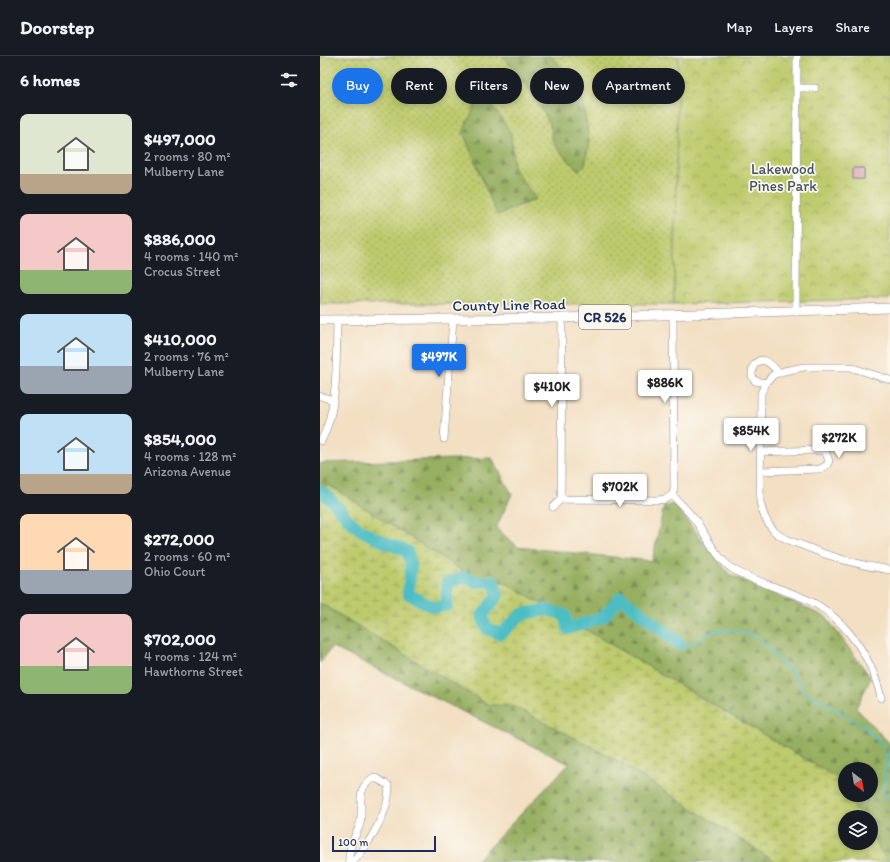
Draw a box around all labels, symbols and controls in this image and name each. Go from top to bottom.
text: Doorstep [20,16,94,39]
text: Map [727,19,752,36]
text: Layers [774,19,813,36]
text: Share [835,19,870,36]
chip: Buy [332,68,383,104]
chip: Rent [391,68,447,104]
chip: Filters [455,68,522,104]
chip: New [530,68,584,104]
chip: Apartment [592,68,685,104]
icon: filters [278,69,300,91]
text: 6 homes [20,70,80,90]
text: $497,000 [144,129,216,149]
icon: home [52,130,100,178]
text: 2 rooms · 80 m² [144,149,231,164]
park label: Lakewood Pines Park [749,160,817,195]
text: Mulberry Lane [144,164,224,179]
text: $886,000 [144,229,216,249]
icon: home [52,230,100,278]
text: 4 rooms · 140 m² [144,249,238,264]
text: Crocus Street [144,264,220,279]
street label: County Line Road [452,295,566,315]
road number: CR 526 [579,305,631,329]
text: $410,000 [144,329,217,349]
icon: home [52,330,100,378]
pin: $497K [411,344,467,378]
text: 2 rooms · 76 m² [144,349,229,364]
text: $497K [421,349,457,364]
text: Mulberry Lane [144,364,224,379]
pin: $886K [637,370,693,404]
pin: $410K [524,374,580,408]
text: $886K [647,375,683,390]
text: $410K [534,379,570,394]
pin: $854K [723,418,779,452]
text: $854K [733,423,769,438]
pin: $272K [811,425,867,459]
text: $854,000 [144,429,217,449]
icon: home [52,430,100,478]
text: $272K [821,430,857,445]
text: 4 rooms · 128 m² [144,449,236,464]
text: Arizona Avenue [144,464,231,479]
pin: $702K [592,474,648,508]
text: $702K [602,479,638,494]
text: $272,000 [144,529,214,549]
icon: home [52,530,100,578]
text: 2 rooms · 60 m² [144,549,230,564]
text: Ohio Court [144,564,205,579]
text: $702,000 [144,629,216,649]
icon: home [52,630,100,678]
text: 4 rooms · 124 m² [144,649,237,664]
text: Hawthorne Street [144,664,243,679]
north arrow [838,762,878,802]
map controls [838,762,878,850]
button: layers [838,810,878,850]
scale bar [332,834,436,853]
text: 100 m [338,836,368,849]

